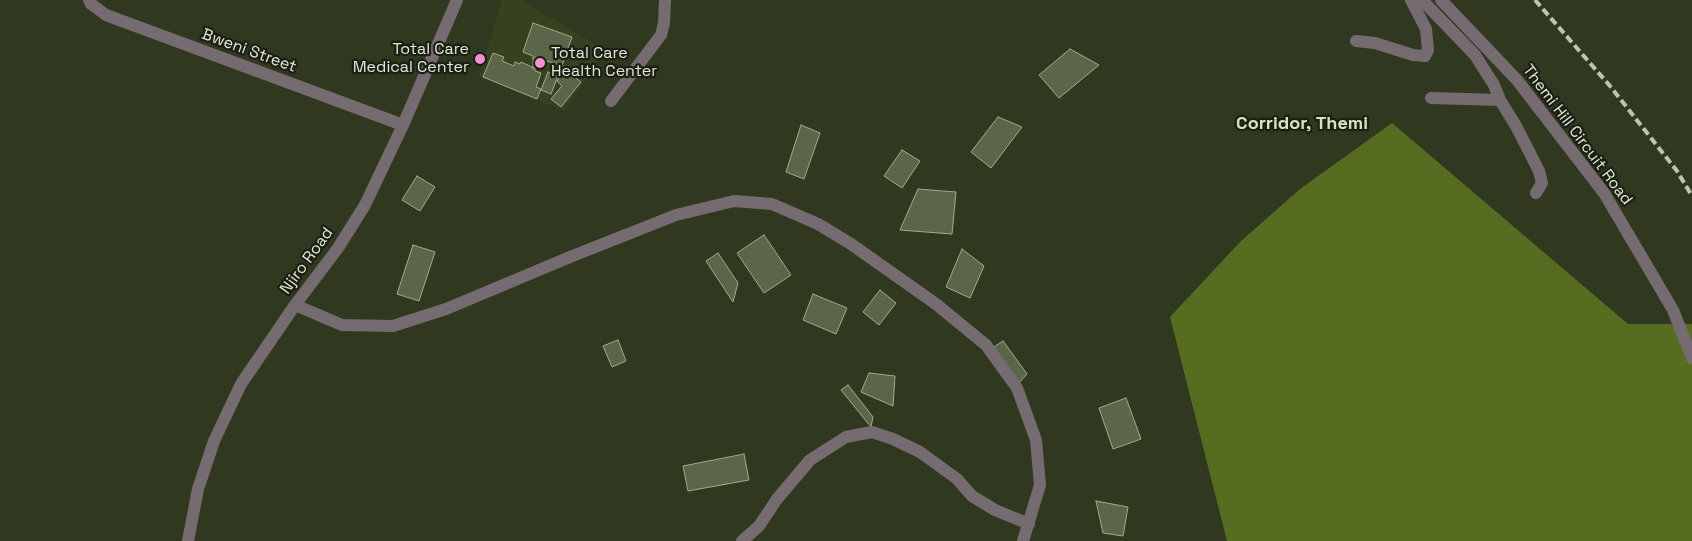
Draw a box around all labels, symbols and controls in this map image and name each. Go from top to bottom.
street label: Bweni Street [199,25,299,77]
place label: Total Care Medical Center [353,40,469,78]
place label: Total Care Health Center [551,44,657,82]
marker: Total Care Medical Center [473,52,487,66]
marker: Total Care Health Center [533,56,547,70]
street label: Themi Hill Circuit Road [1518,61,1636,209]
district label: Corridor, Themi [1236,113,1368,135]
street label: Njiro Road [276,224,338,298]

